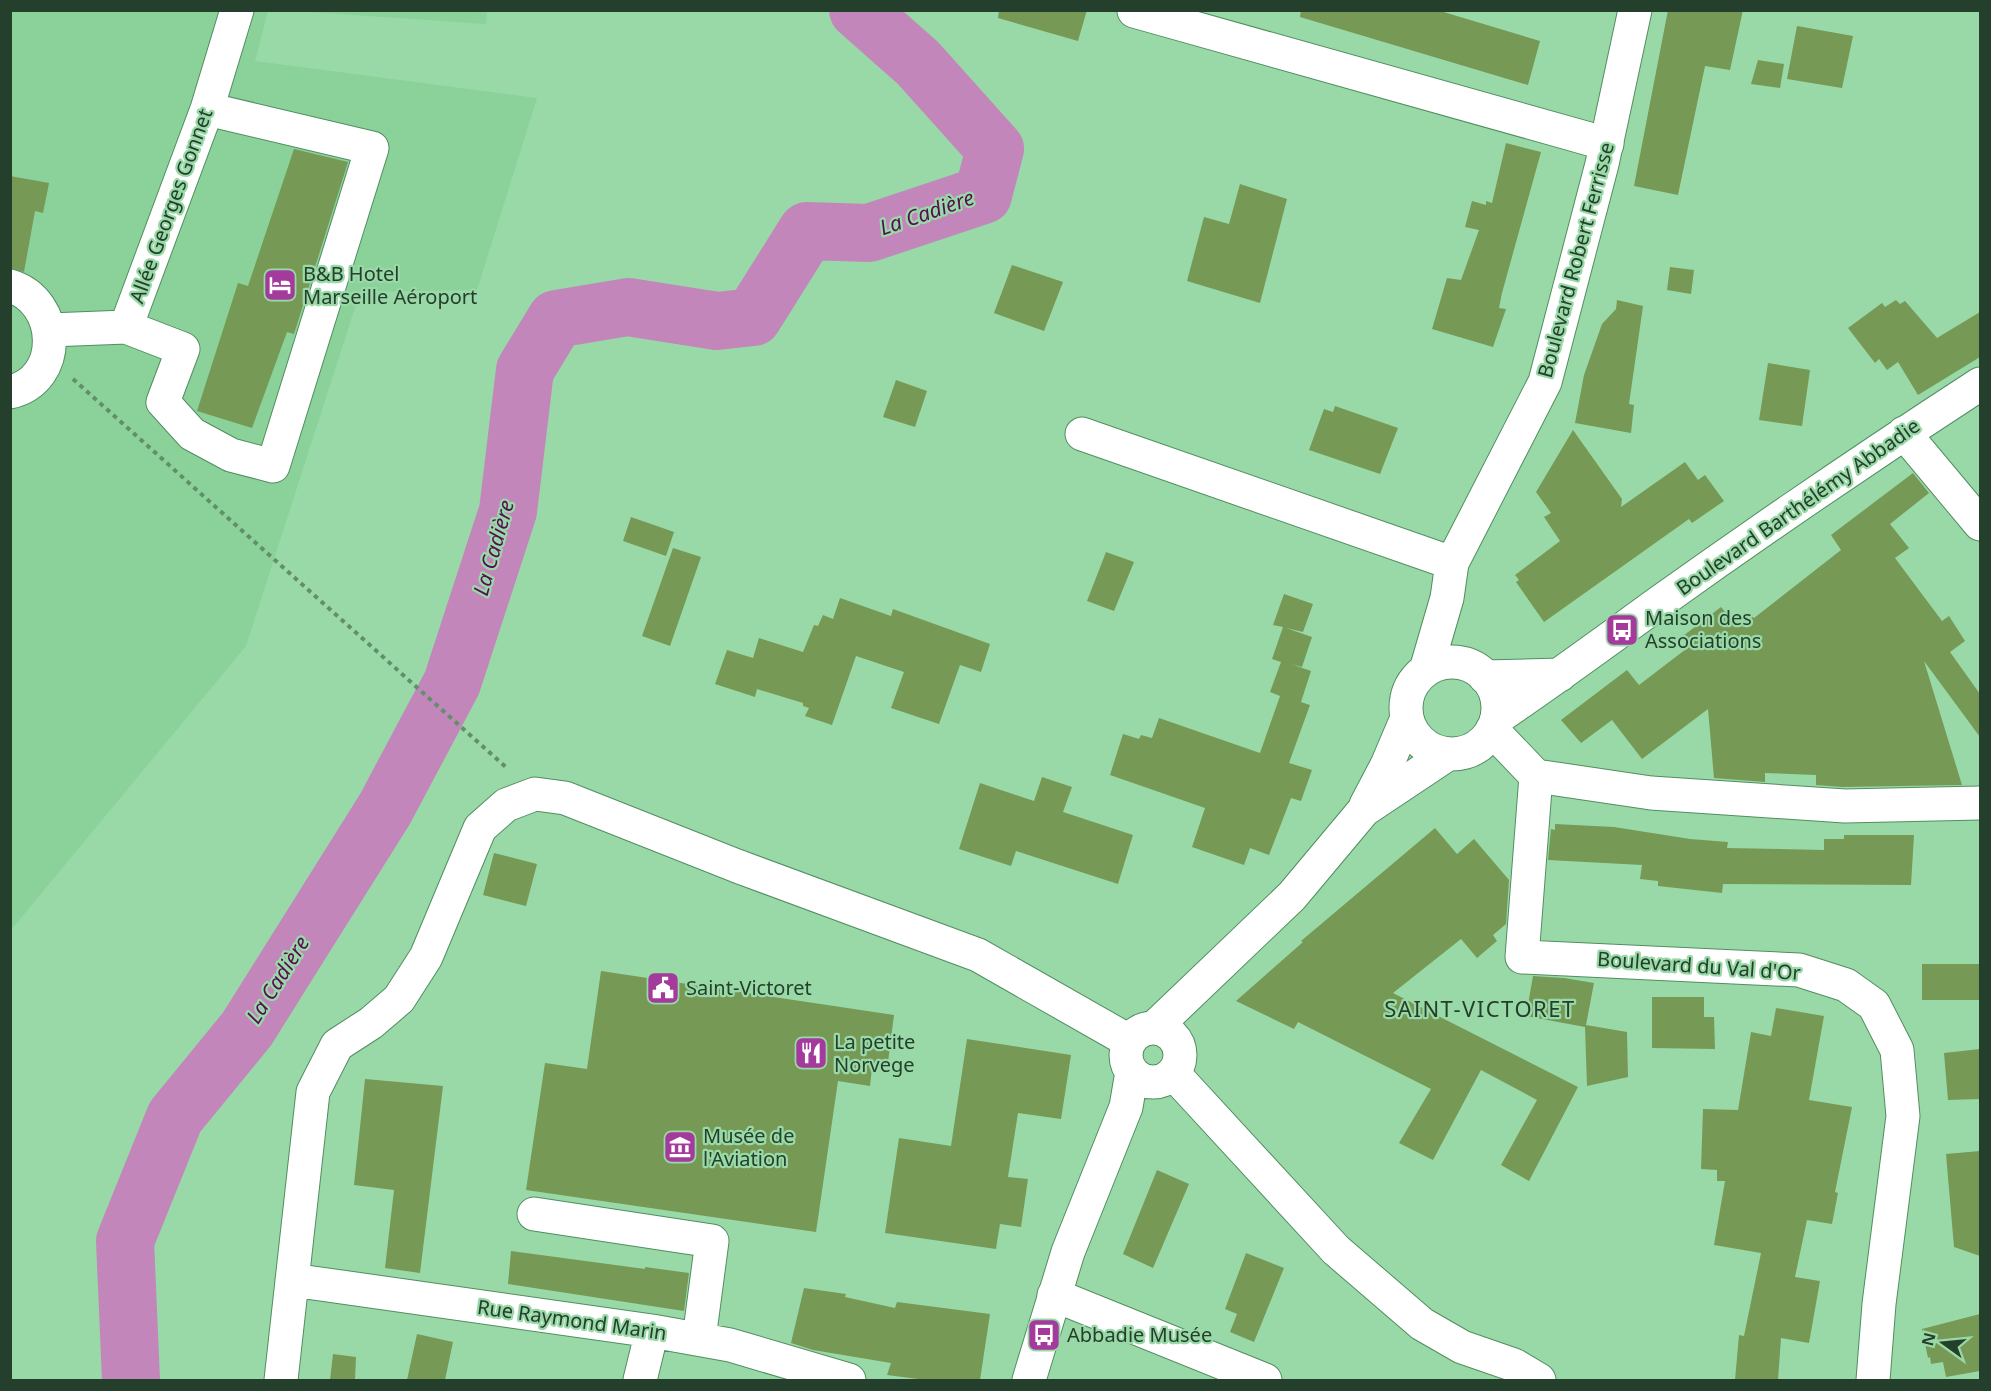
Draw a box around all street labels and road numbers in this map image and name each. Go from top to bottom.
street label: Allée Georges Gonnet [123,105,218,307]
street label: Boulevard Robert Ferrisse [1531,139,1620,381]
street label: Boulevard Barthélémy Abbadie [1671,412,1925,601]
street label: Boulevard du Val d'Or [1596,945,1802,986]
street label: Rue Raymond Marin [476,1293,668,1346]

